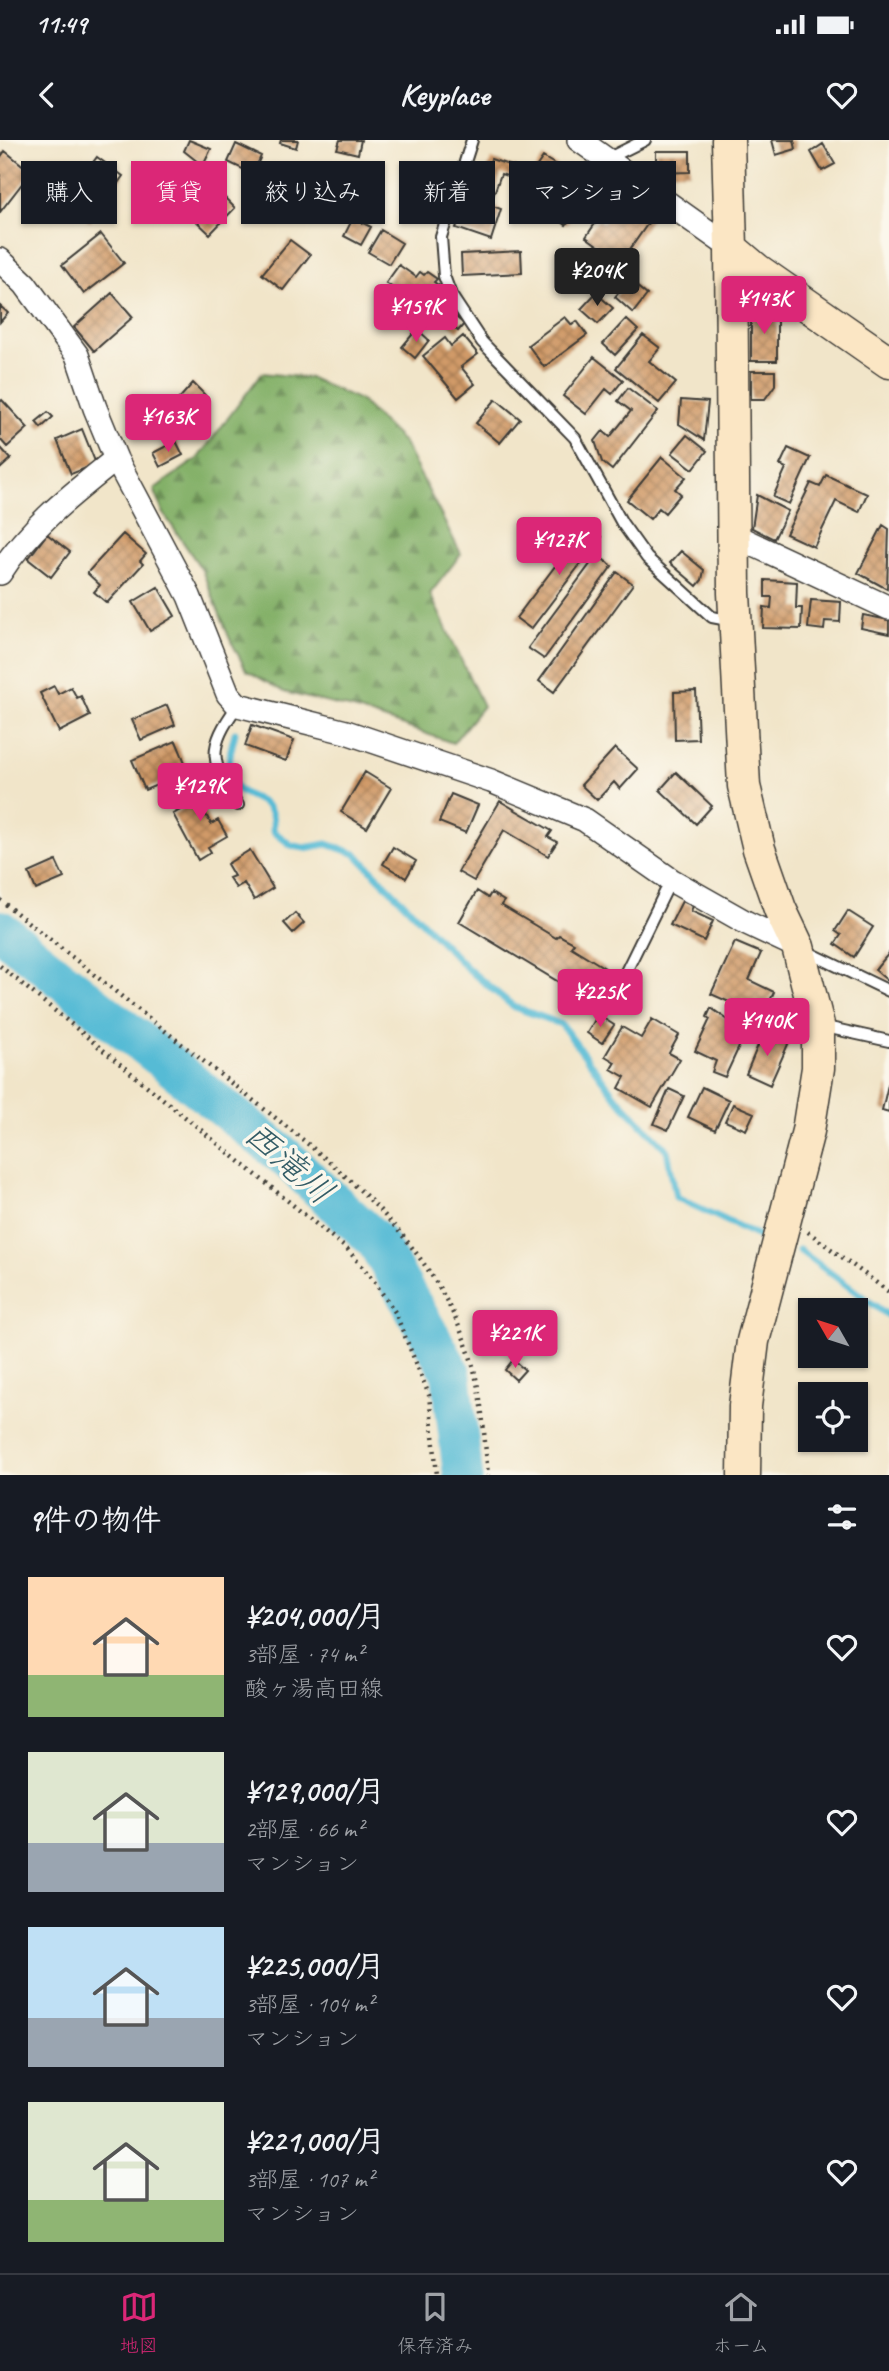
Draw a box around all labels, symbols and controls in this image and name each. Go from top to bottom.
text: 11:49 [35,8,87,41]
text: Keyplace [400,74,489,115]
icon: back [28,76,66,114]
icon: heart [823,76,861,114]
chip: 購入 [21,161,117,224]
chip: 賃貸 [131,161,227,224]
chip: 絞り込み [241,161,385,224]
chip: 新着 [399,161,495,224]
chip: マンション [509,161,676,224]
pin: ¥204K [548,248,646,308]
text: ¥204K [570,256,624,285]
pin: ¥143K [715,276,813,336]
pin: ¥159K [367,284,465,344]
text: ¥143K [737,284,791,313]
text: ¥159K [390,292,442,321]
pin: ¥163K [119,394,217,454]
text: ¥163K [141,402,195,431]
pin: ¥127K [510,518,608,577]
text: ¥127K [533,525,586,554]
pin: ¥129K [151,764,249,823]
text: ¥129K [174,771,226,800]
pin: ¥225K [551,970,649,1029]
text: ¥225K [574,977,626,1006]
pin: ¥140K [718,998,816,1058]
text: ¥140K [740,1006,794,1035]
water label: 西滝川 [235,1112,343,1214]
north arrow [798,1298,868,1368]
map controls [798,1298,868,1452]
pin: ¥221K [466,1310,564,1370]
text: ¥221K [488,1318,542,1347]
button: locate [798,1382,868,1452]
icon: filters [823,1498,861,1536]
text: 9件の物件 [28,1501,161,1539]
text: ¥204,000/月 [245,1597,385,1635]
icon: home [84,1605,168,1689]
icon: heart [823,1628,861,1666]
text: 3部屋 · 74 m² [245,1640,363,1669]
text: 酸ヶ湯高田線 [245,1674,383,1703]
text: ¥129,000/月 [245,1772,385,1810]
icon: home [84,1780,168,1864]
icon: heart [823,1803,861,1841]
text: 2部屋 · 66 m² [245,1815,363,1844]
text: マンション [245,1849,359,1878]
text: ¥225,000/月 [245,1947,385,1985]
icon: home [84,1955,168,2039]
icon: heart [823,1978,861,2016]
text: 3部屋 · 104 m² [245,1990,374,2019]
text: マンション [245,2024,359,2053]
text: ¥221,000/月 [245,2122,385,2160]
icon: home [84,2130,168,2214]
icon: heart [823,2153,861,2191]
text: 3部屋 · 107 m² [245,2165,374,2194]
text: マンション [245,2199,359,2228]
tab: 地図 [120,2288,158,2358]
tab: 保存済み [397,2288,473,2358]
tab: ホーム [713,2288,769,2358]

